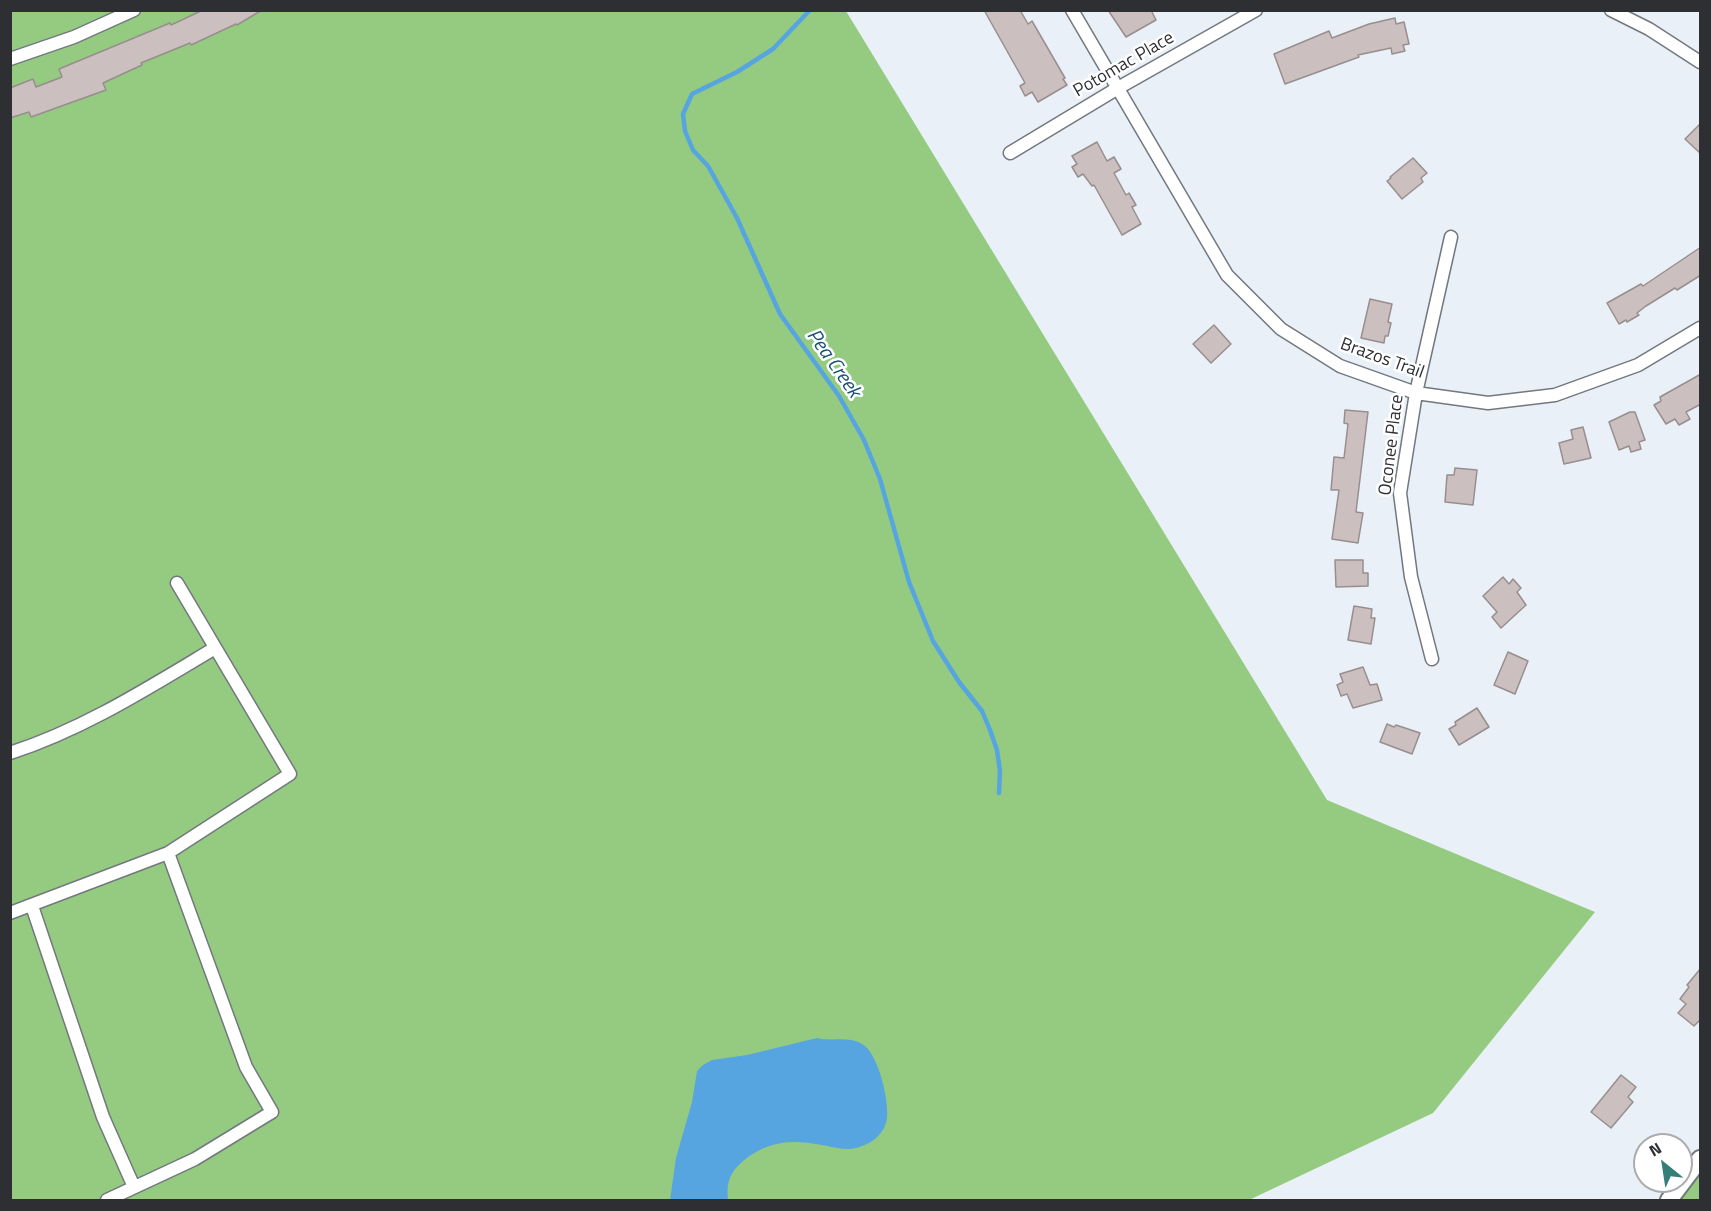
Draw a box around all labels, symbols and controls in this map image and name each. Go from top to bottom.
street label: Potomac Place [1070,28,1178,102]
water label: Pea Creek [801,325,865,403]
street label: Brazos Trail [1337,334,1427,384]
street label: Oconee Place [1375,393,1409,497]
north arrow [1633,1133,1693,1193]
text: N [1644,1136,1666,1162]

